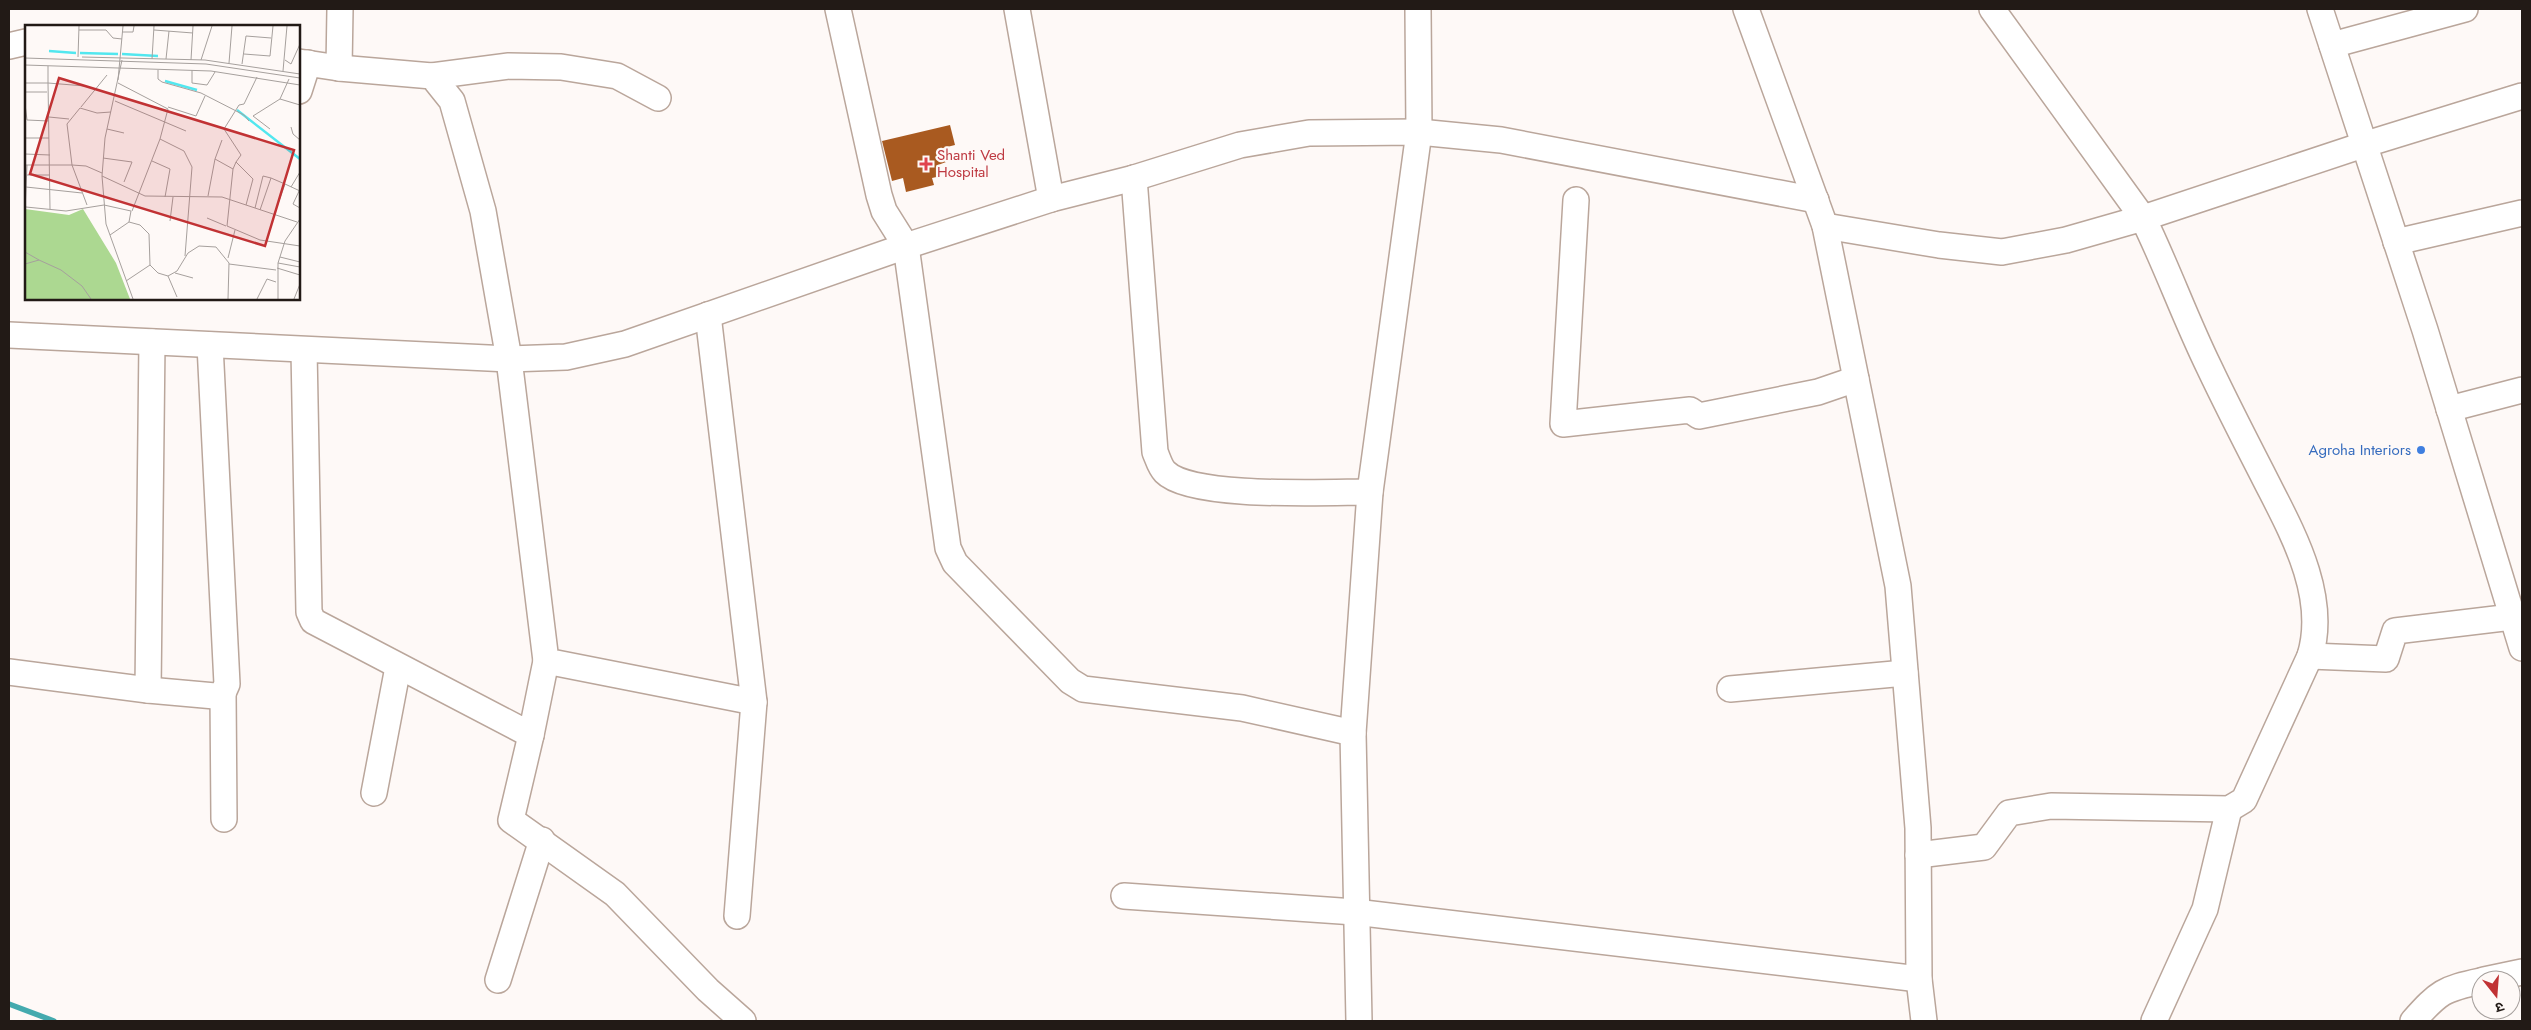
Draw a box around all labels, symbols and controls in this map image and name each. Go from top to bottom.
inset map [25,25,300,300]
place label: Shanti Ved Hospital [937,144,1005,183]
marker: Shanti Ved Hospital [919,157,933,171]
place label: Agroha Interiors [2309,439,2411,461]
marker: Agroha Interiors [2415,444,2427,456]
north arrow [2471,970,2521,1020]
text: उ [2492,997,2507,1018]

